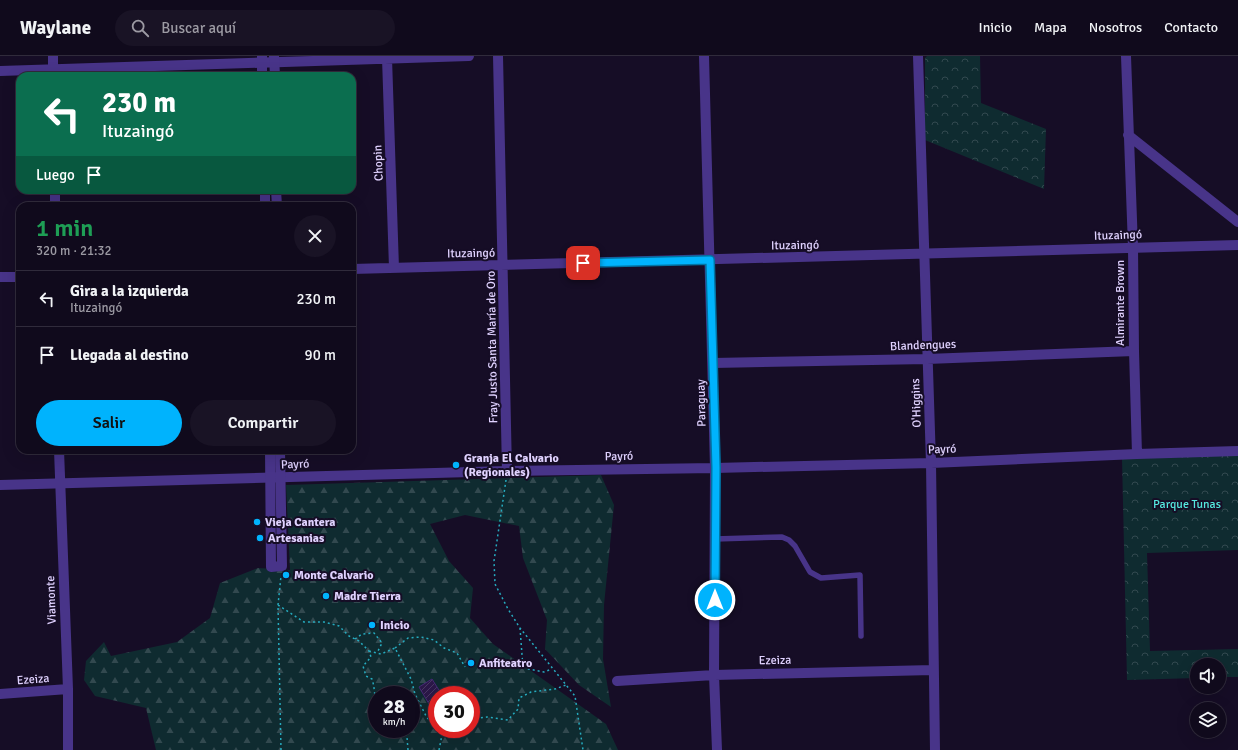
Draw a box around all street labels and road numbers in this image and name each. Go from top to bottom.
street label: Chopin [370,145,387,181]
street label: Ituzaingó [1094,227,1142,244]
street label: Ituzaingó [771,238,819,253]
street label: Ituzaingó [447,246,495,261]
street label: Almirante Brown [1113,260,1128,346]
street label: Fray Justo Santa María de Oro [484,271,501,423]
street label: Blandengues [890,337,957,354]
street label: O'Higgins [908,378,925,428]
street label: Paraguay [694,379,709,427]
street label: Payró [928,442,957,457]
street label: Payró [605,449,633,464]
street label: Payró [281,457,310,472]
street label: Viamonte [43,575,60,625]
street label: Ezeiza [759,653,791,668]
street label: Ezeiza [16,671,50,688]

